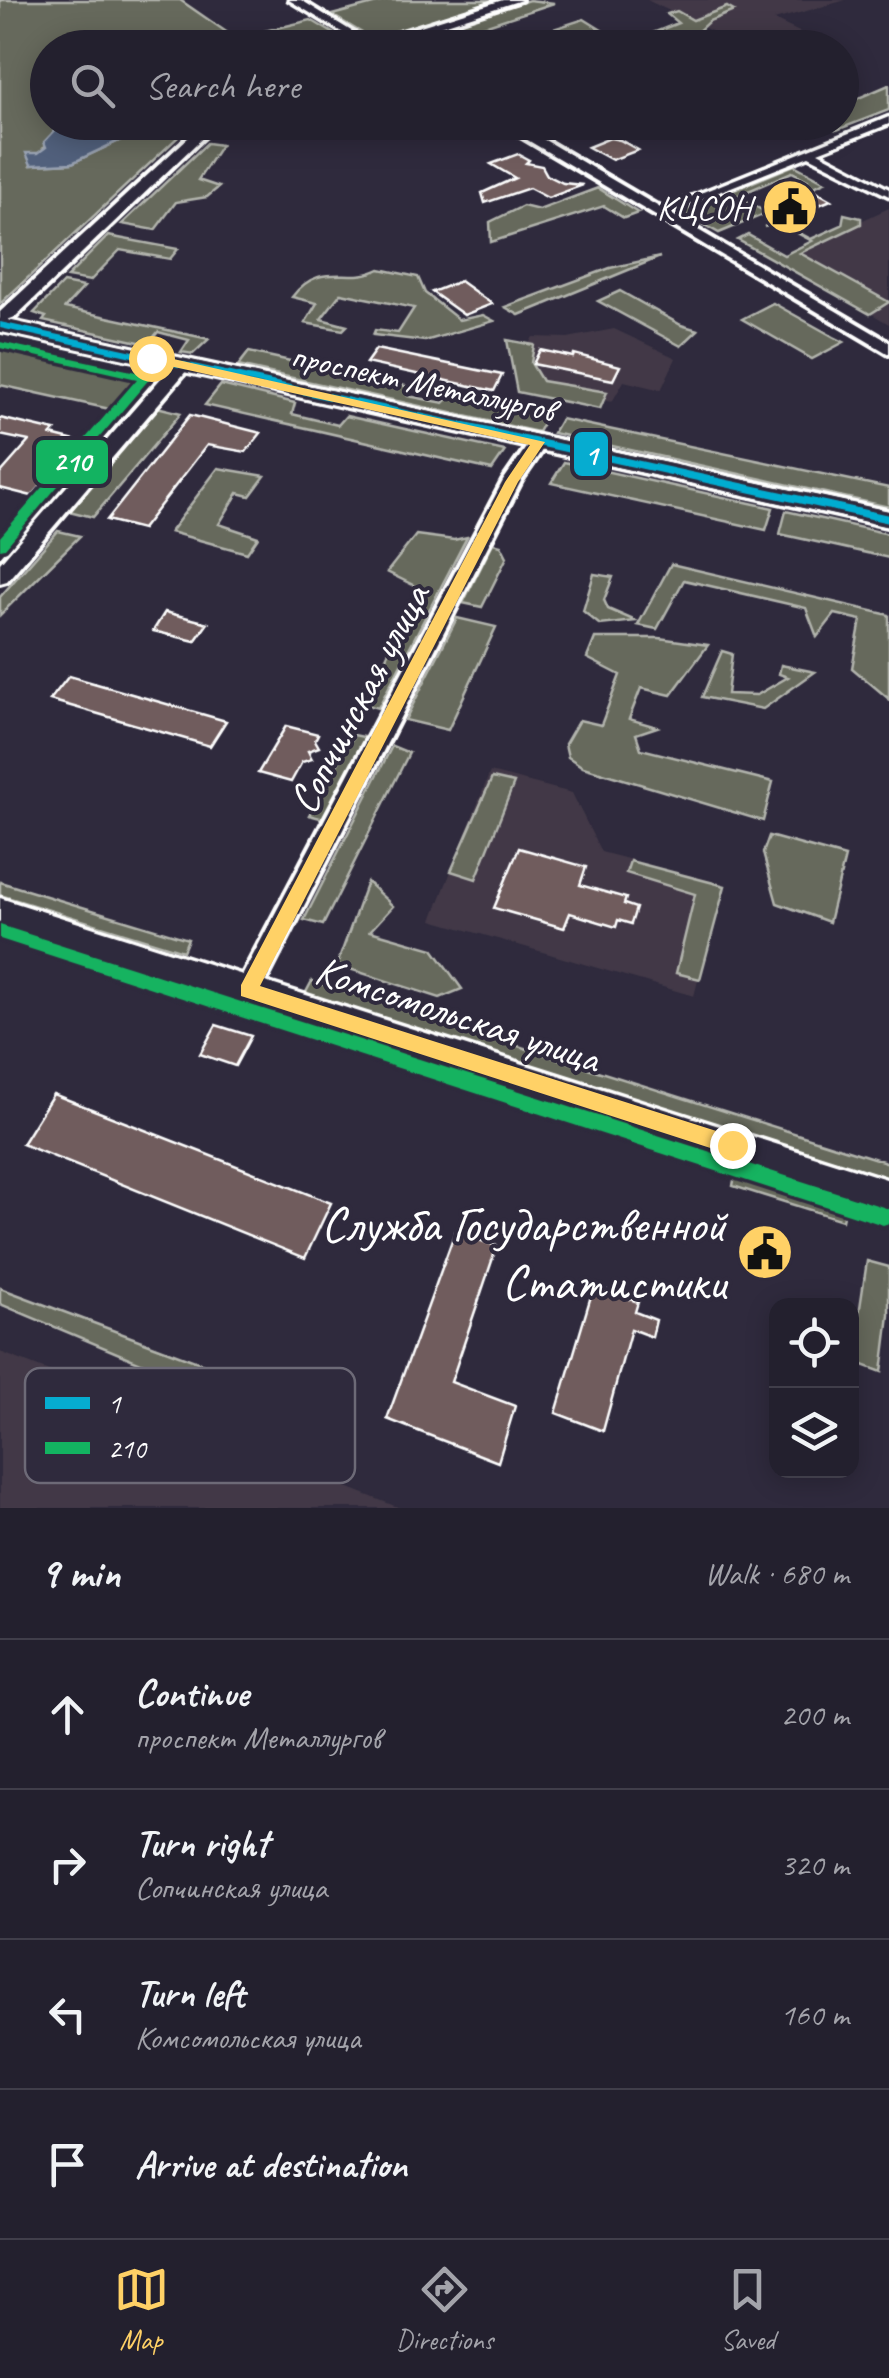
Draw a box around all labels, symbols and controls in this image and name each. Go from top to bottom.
search box [30,30,859,140]
icon: search [65,58,120,113]
text: Search here [145,62,300,109]
public building icon: КЦСОН [760,177,820,237]
place label: КЦСОН [657,185,756,230]
street label: проспект Металлургов [287,333,565,434]
route start [129,336,175,382]
line badge: 1 [572,430,610,478]
text: 1 [585,437,601,472]
line badge: 210 [34,438,110,486]
text: 210 [53,444,94,479]
street label: Сопчинская улица [277,573,443,822]
street label: Комсомольская улица [309,943,609,1086]
route end [710,1123,756,1169]
place label: Служба Государственной Статистики [321,1193,729,1314]
public building icon: Служба Государственной Статистики [735,1222,795,1282]
map controls [769,1298,859,1478]
button: locate [769,1298,859,1388]
legend [25,1368,355,1483]
text: 1 [108,1386,122,1421]
button: layers [769,1388,859,1478]
text: 210 [108,1431,148,1466]
text: 9 min [40,1547,120,1600]
text: Walk · 680 m [705,1553,849,1594]
text: Continue [135,1670,249,1717]
icon: ahead [40,1687,95,1742]
text: 200 m [780,1694,849,1735]
text: проспект Металлургов [135,1717,381,1758]
text: Turn right [135,1820,269,1867]
icon: right [40,1837,95,1892]
text: 320 m [780,1844,849,1885]
text: Сопчинская улица [135,1867,327,1908]
text: Turn left [135,1970,245,2017]
icon: left [40,1987,95,2042]
text: 160 m [780,1994,849,2035]
text: Комсомольская улица [135,2017,360,2058]
icon: arrive [40,2137,95,2192]
text: Arrive at destination [135,2141,407,2188]
tab: Map [114,2262,169,2357]
tab: Directions [396,2262,493,2357]
tab: Saved [720,2262,775,2357]

